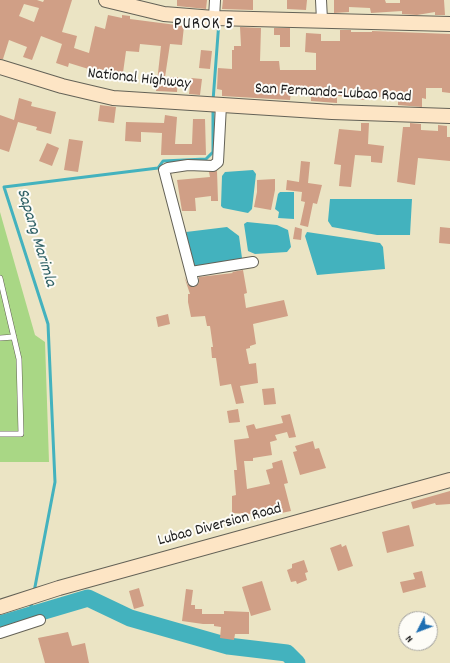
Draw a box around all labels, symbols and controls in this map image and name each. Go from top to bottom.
district label: PUROK 5 [174,16,234,36]
street label: National Highway [87,65,191,95]
street label: San Fernando-Lubao Road [254,80,412,108]
water label: Sapang Marimla [10,186,60,290]
street label: Lubao Diversion Road [156,500,284,552]
north arrow [398,611,438,651]
text: N [402,631,418,646]

